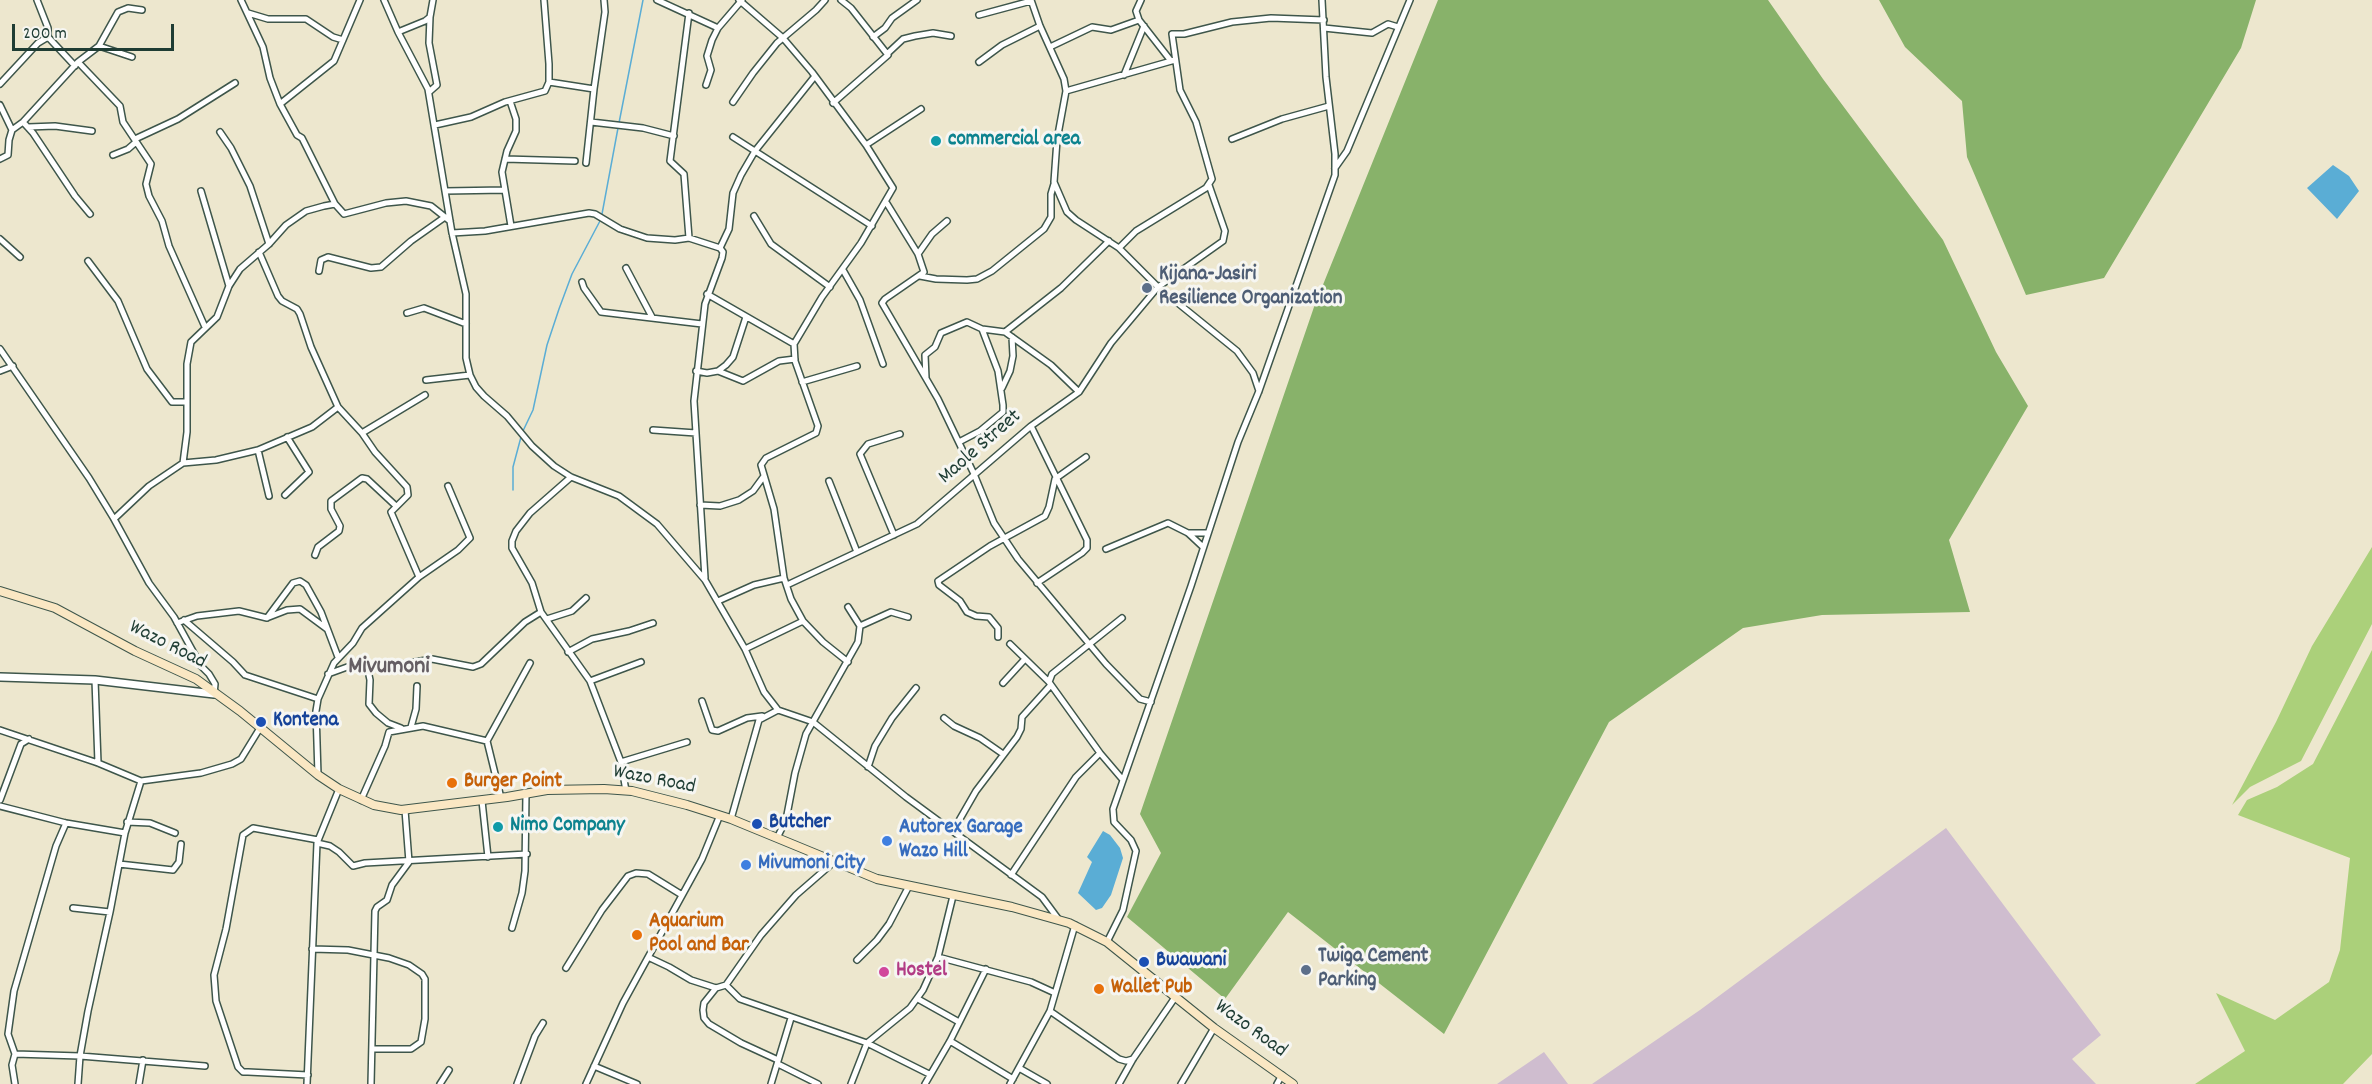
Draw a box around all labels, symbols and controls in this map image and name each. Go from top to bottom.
scale bar [15,12,177,50]
text: 200 m [23,22,67,47]
place label: commercial area [948,128,1080,154]
marker: commercial area [929,134,943,148]
place label: Kijana-Jasiri Resilience Organization [1159,263,1342,313]
marker: Kijana-Jasiri Resilience Organization [1140,281,1154,295]
street label: Maole Street [934,405,1028,491]
street label: Wazo Road [124,616,210,676]
district label: Mivumoni [348,655,430,683]
place label: Kontena [273,709,338,735]
marker: Kontena [254,715,268,729]
street label: Wazo Road [611,761,697,801]
place label: Burger Point [464,770,562,796]
marker: Burger Point [445,776,459,790]
place label: Butcher [769,811,831,837]
place label: Nimo Company [510,814,625,840]
place label: Autorex Garage Wazo Hill [899,816,1023,866]
marker: Butcher [750,817,764,831]
marker: Nimo Company [491,820,505,834]
marker: Autorex Garage Wazo Hill [880,834,894,848]
place label: Mivumoni City [758,852,865,878]
marker: Mivumoni City [739,858,753,872]
place label: Aquarium Pool and Bar [649,910,749,960]
marker: Aquarium Pool and Bar [630,928,644,942]
place label: Twiga Cement Parking [1318,945,1428,995]
place label: Bwawani [1156,949,1226,975]
marker: Bwawani [1137,955,1151,969]
place label: Hostel [896,959,947,985]
marker: Twiga Cement Parking [1299,963,1313,977]
marker: Hostel [877,965,891,979]
place label: Wallet Pub [1111,976,1192,1002]
marker: Wallet Pub [1092,982,1106,996]
street label: Wazo Road [1209,995,1291,1065]

